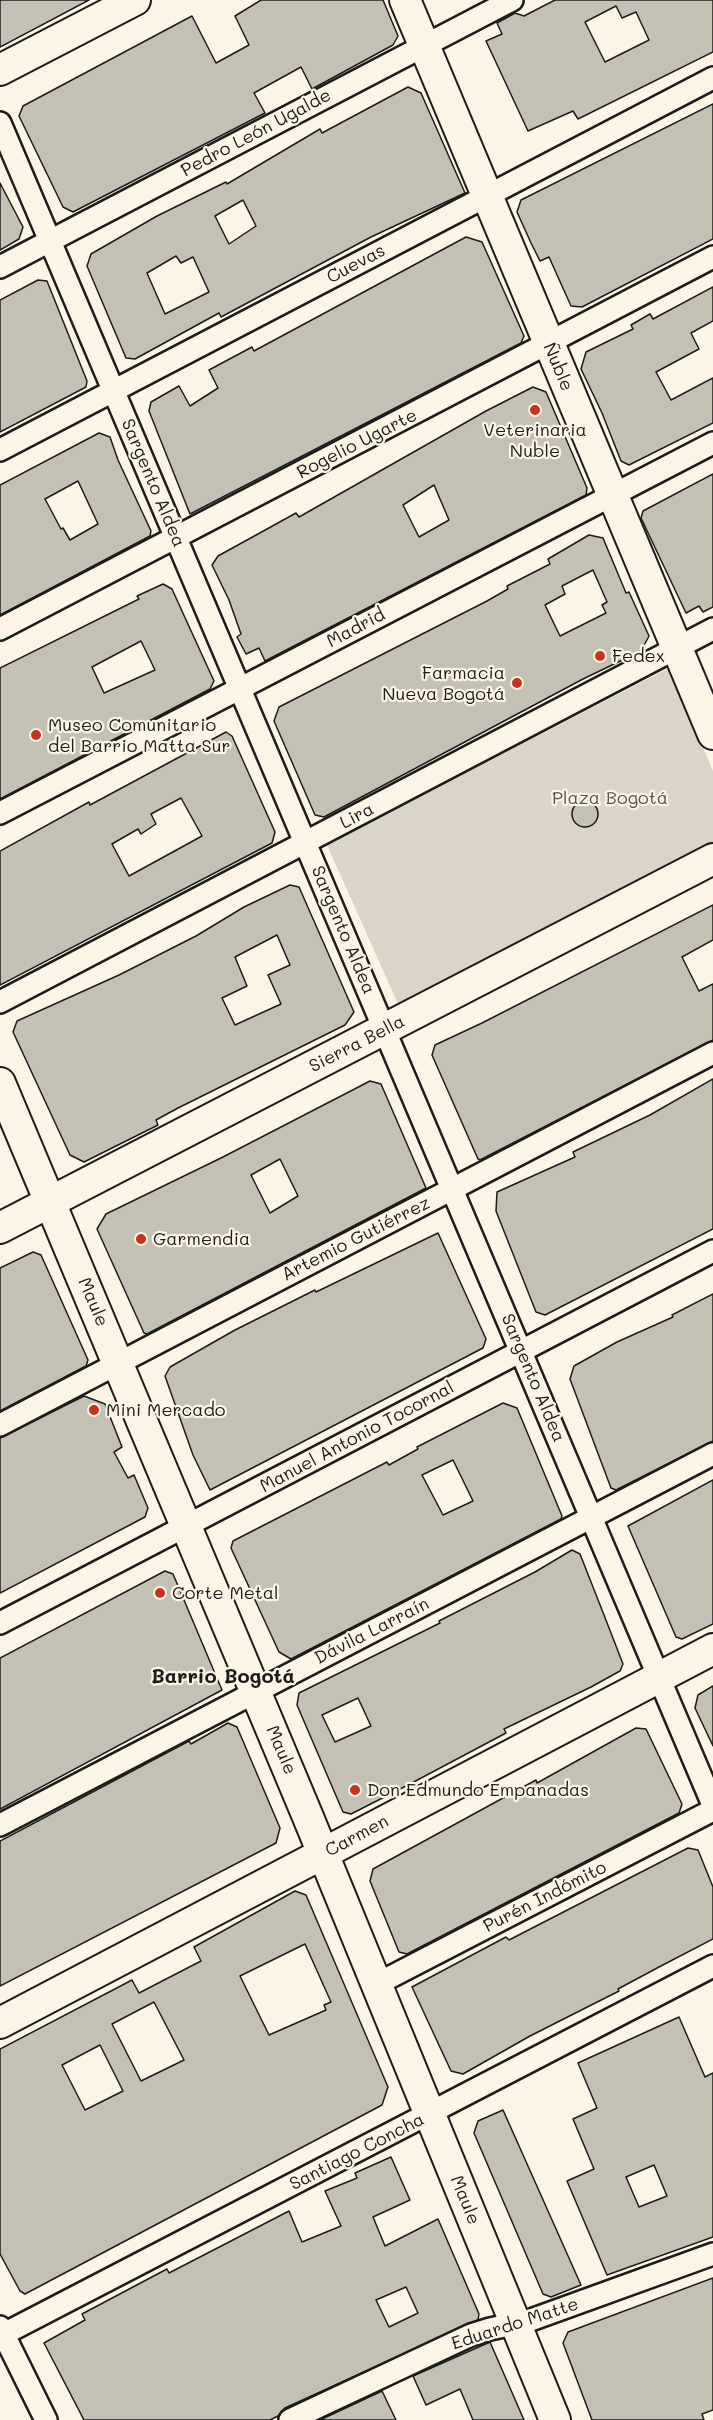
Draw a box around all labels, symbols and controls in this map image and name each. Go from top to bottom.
street label: Pedro León Ugalde [177,84,335,182]
street label: Cuevas [323,240,389,288]
street label: Ñuble [538,340,578,394]
marker: Veterinaria Nuble [528,403,542,417]
street label: Rogelio Ugarte [293,404,421,484]
street label: Sargento Aldea [116,416,190,550]
place label: Veterinaria Nuble [483,419,587,462]
street label: Madrid [323,604,389,652]
place label: Fedex [612,645,665,667]
marker: Fedex [593,649,607,663]
place label: Farmacia Nueva Bogotá [382,662,505,704]
marker: Farmacia Nueva Bogotá [510,676,524,690]
place label: Museo Comunitario del Barrio Matta Sur [48,714,231,756]
marker: Museo Comunitario del Barrio Matta Sur [29,728,43,742]
park label: Plaza Bogotá [552,787,668,809]
street label: Lira [336,798,378,834]
street label: Sargento Aldea [306,863,380,997]
street label: Sierra Bella [306,1011,408,1077]
street label: Artemio Gutiérrez [278,1192,434,1286]
place label: Garmendia [153,1228,250,1250]
marker: Garmendia [134,1232,148,1246]
street label: Maule [73,1274,113,1330]
street label: Sargento Aldea [496,1311,570,1445]
street label: Manuel Antonio Tocornal [256,1377,458,1497]
place label: Mini Mercado [106,1399,226,1421]
marker: Mini Mercado [87,1403,101,1417]
place label: Corte Metal [172,1582,279,1604]
marker: Corte Metal [153,1586,167,1600]
street label: Dávila Larraín [311,1593,433,1669]
district label: Barrio Bogotá [151,1665,295,1689]
street label: Maule [261,1722,301,1778]
place label: Don Edmundo Empanadas [367,1779,589,1801]
marker: Don Edmundo Empanadas [348,1783,362,1797]
street label: Carmen [322,1810,392,1862]
street label: Purén Indómito [480,1857,610,1937]
street label: Santiago Concha [286,2109,428,2195]
street label: Maule [445,2172,485,2228]
street label: Eduardo Matte [449,2293,581,2355]

